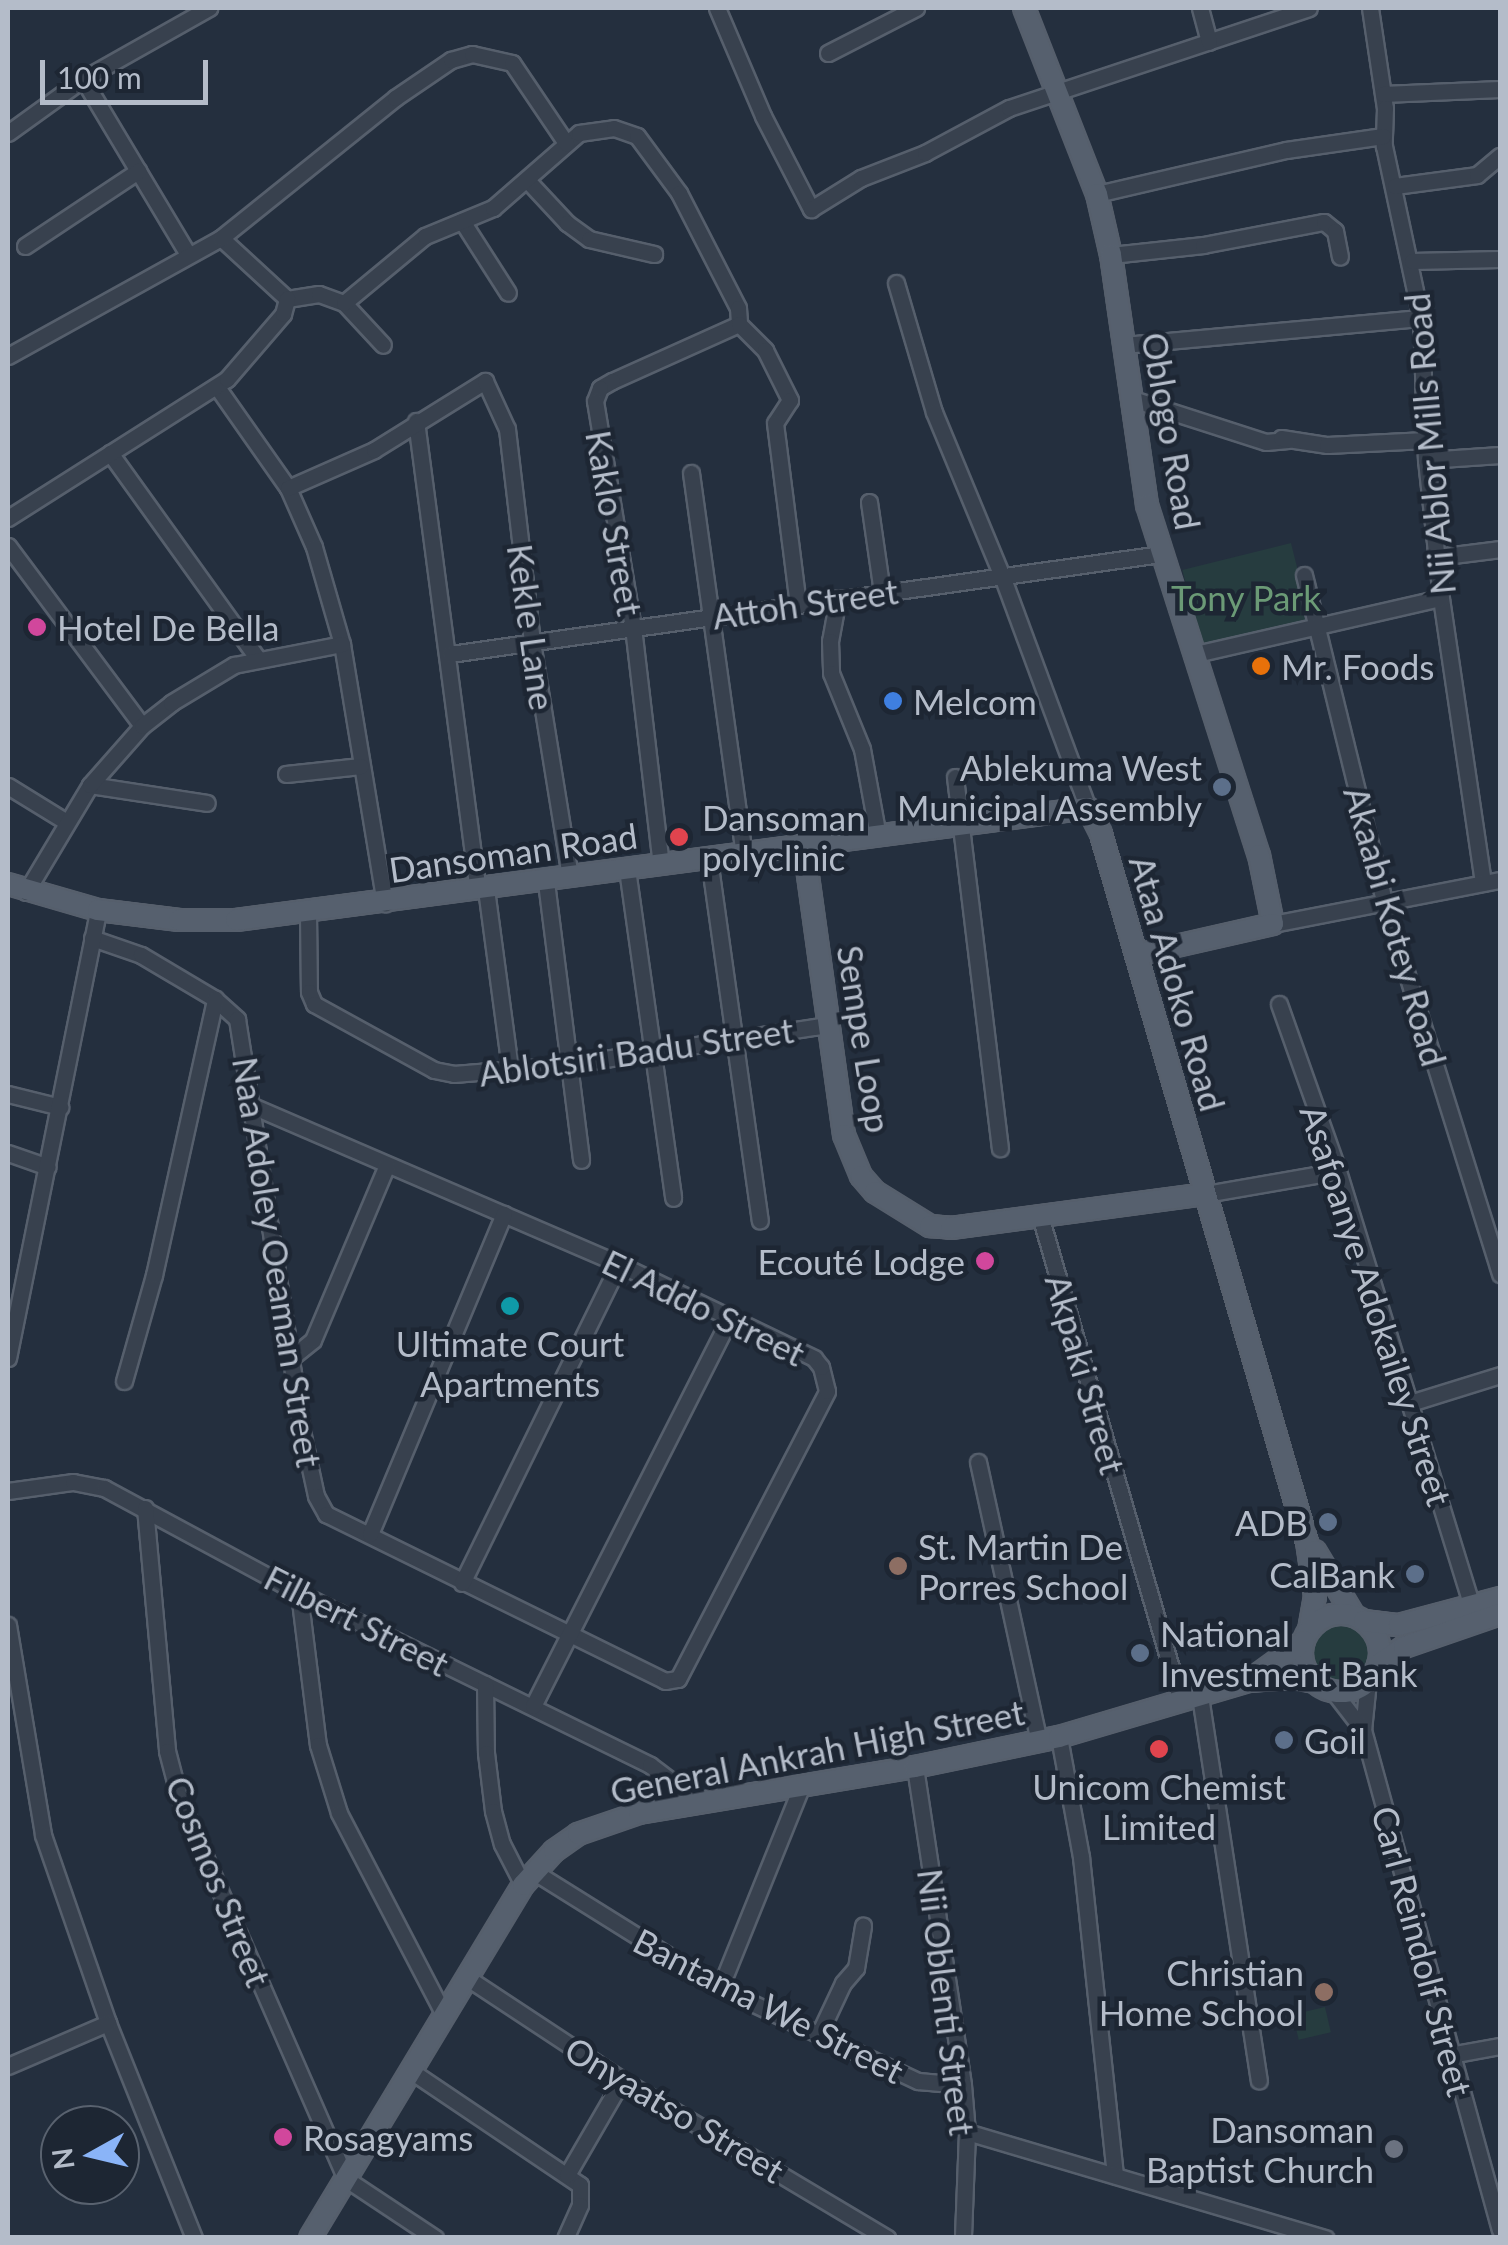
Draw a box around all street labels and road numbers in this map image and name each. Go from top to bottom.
street label: Nii Ablor Mills Road [1395,291,1463,597]
street label: Oblogo Road [1134,329,1210,533]
street label: Kaklo Street [578,427,652,619]
street label: Kekle Lane [500,541,564,713]
street label: Attoh Street [710,569,900,637]
street label: Akaabi Kotey Road [1336,781,1456,1071]
street label: Dansoman Road [386,814,640,890]
street label: Ataa Adoko Road [1121,850,1235,1116]
street label: Sempe Loop [829,942,901,1136]
street label: Ablotsiri Badu Street [476,1008,796,1094]
street label: Naa Adoley Oeaman Street [225,1053,331,1471]
street label: Asafoanye Adokailey Street [1292,1098,1462,1512]
street label: El Addo Street [596,1240,812,1374]
street label: Akpaki Street [1037,1269,1135,1479]
street label: Filbert Street [258,1556,456,1684]
street label: General Ankrah High Street [606,1690,1028,1812]
street label: Cosmos Street [158,1770,280,1992]
street label: Carl Reindolf Street [1364,1801,1482,2101]
street label: Nii Oblenti Street [910,1866,984,2138]
street label: Bantama We Street [627,1919,911,2091]
street label: Onyaatso Street [558,2027,792,2191]

